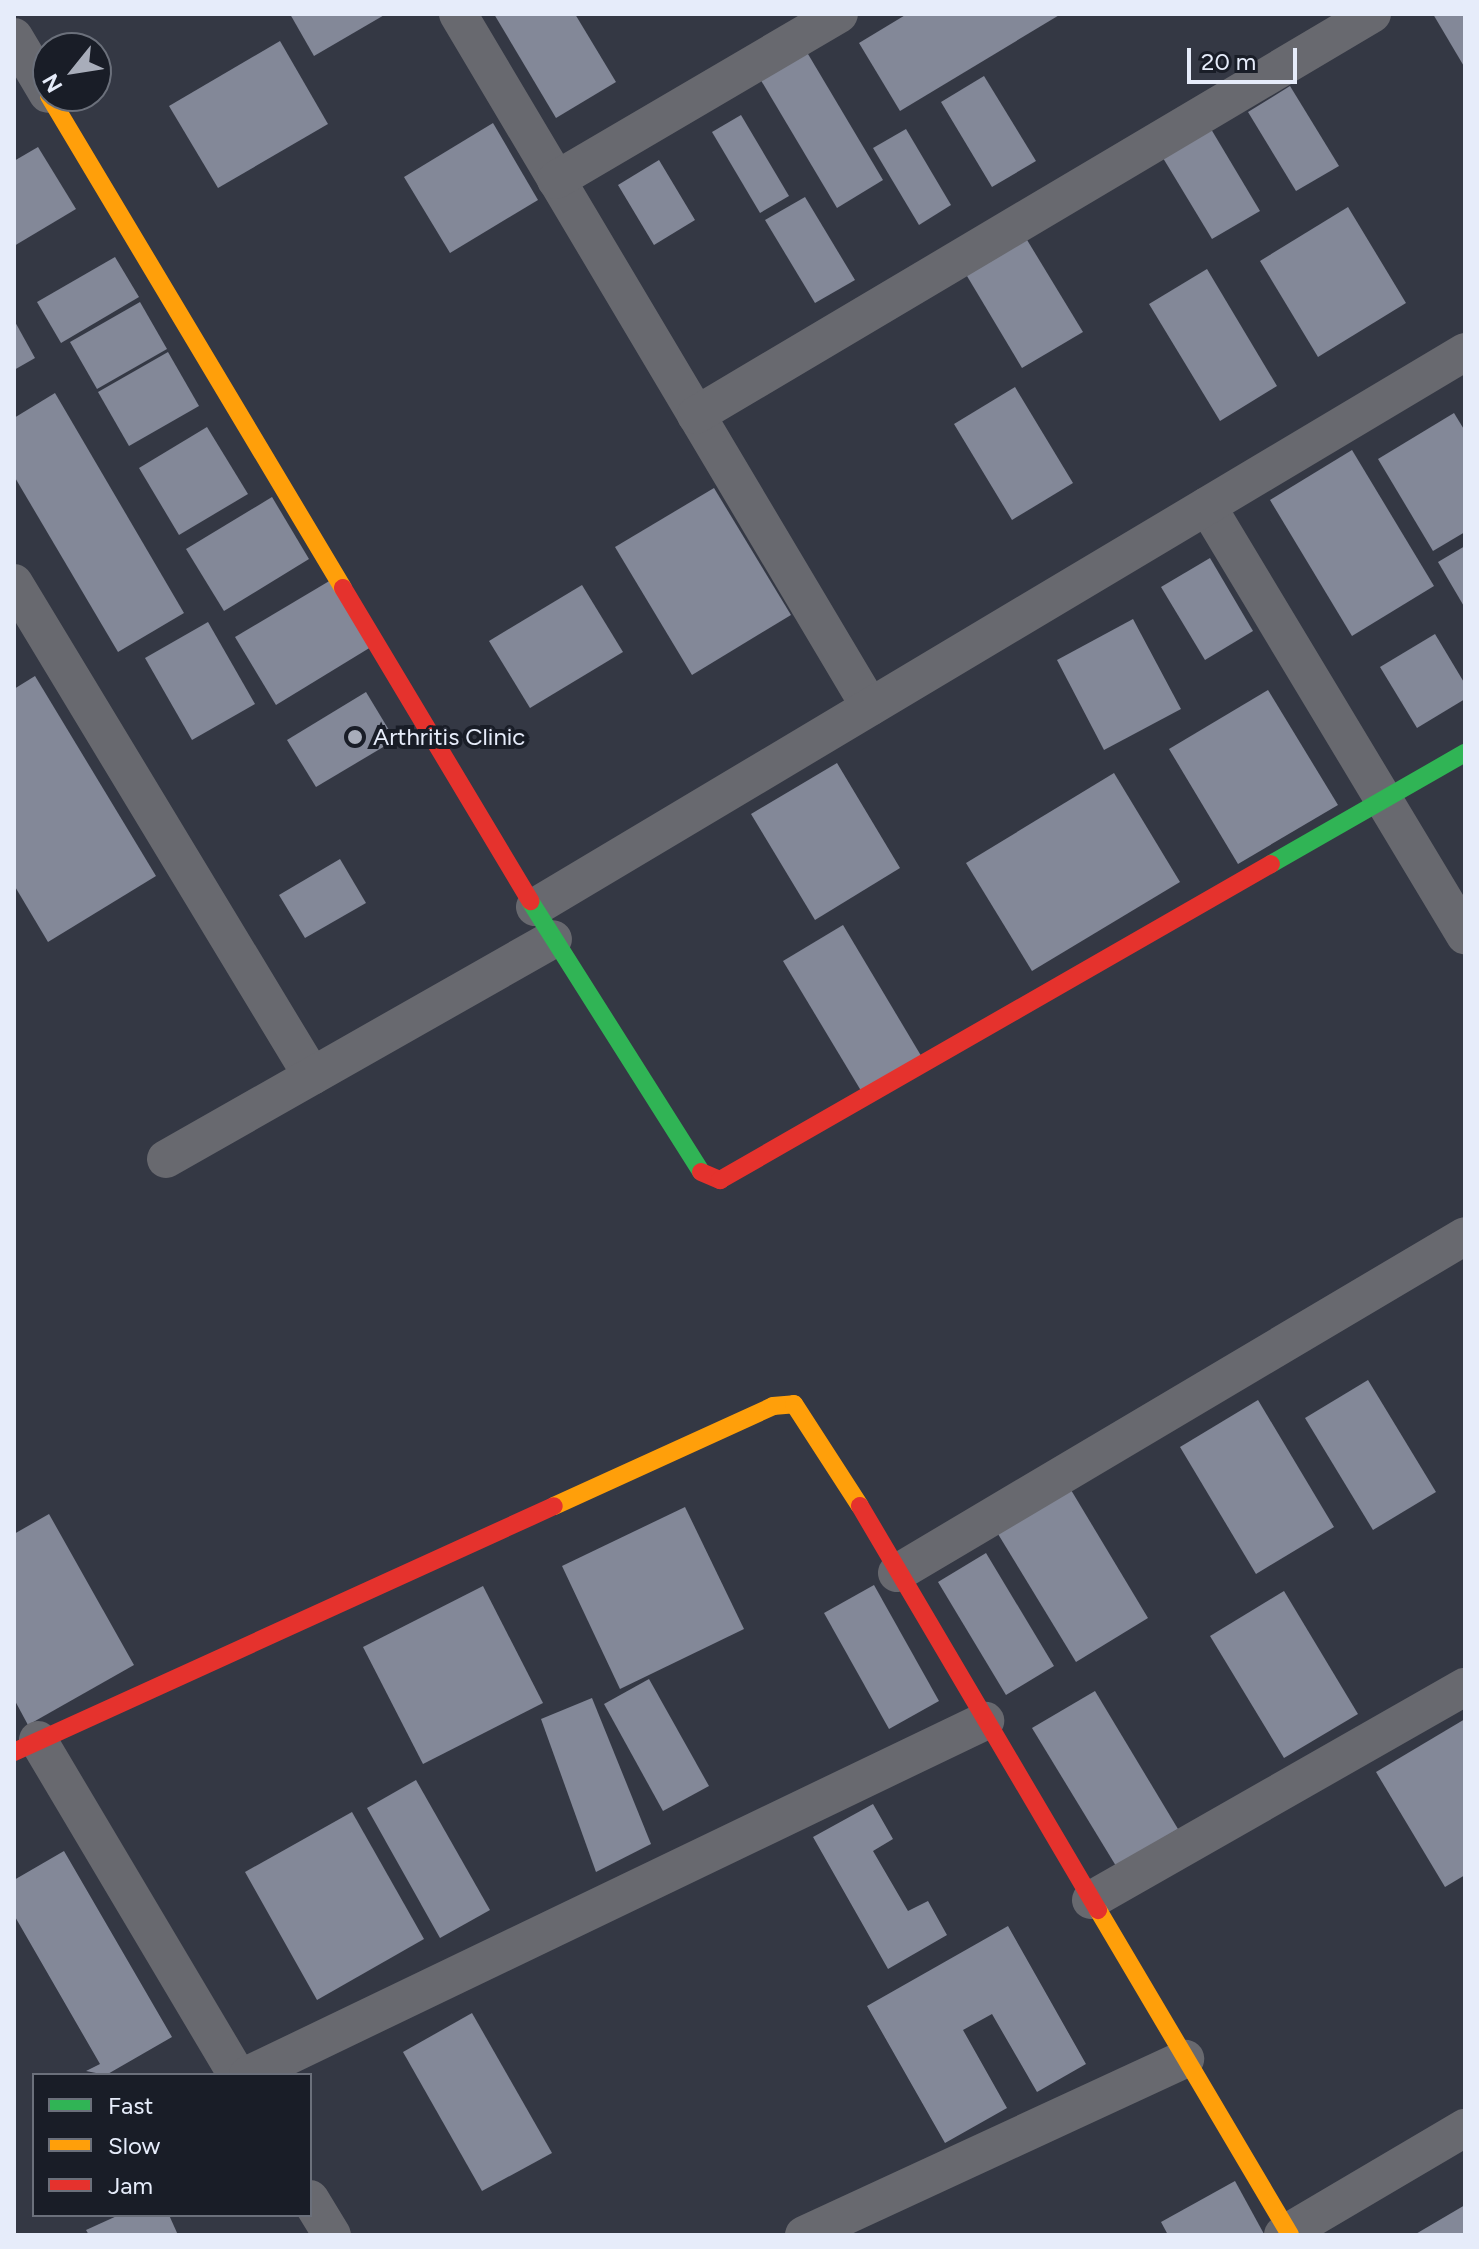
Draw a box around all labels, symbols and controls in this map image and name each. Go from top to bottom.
north arrow [32,32,112,112]
scale bar [1191,32,1301,82]
text: 20 m [1201,47,1256,76]
text: N [37,69,68,97]
place label: Arthritis Clinic [373,723,525,751]
marker: Arthritis Clinic [344,726,366,748]
legend [32,2073,312,2217]
text: Fast [108,2091,153,2120]
text: Slow [108,2131,160,2160]
text: Jam [108,2171,153,2200]

